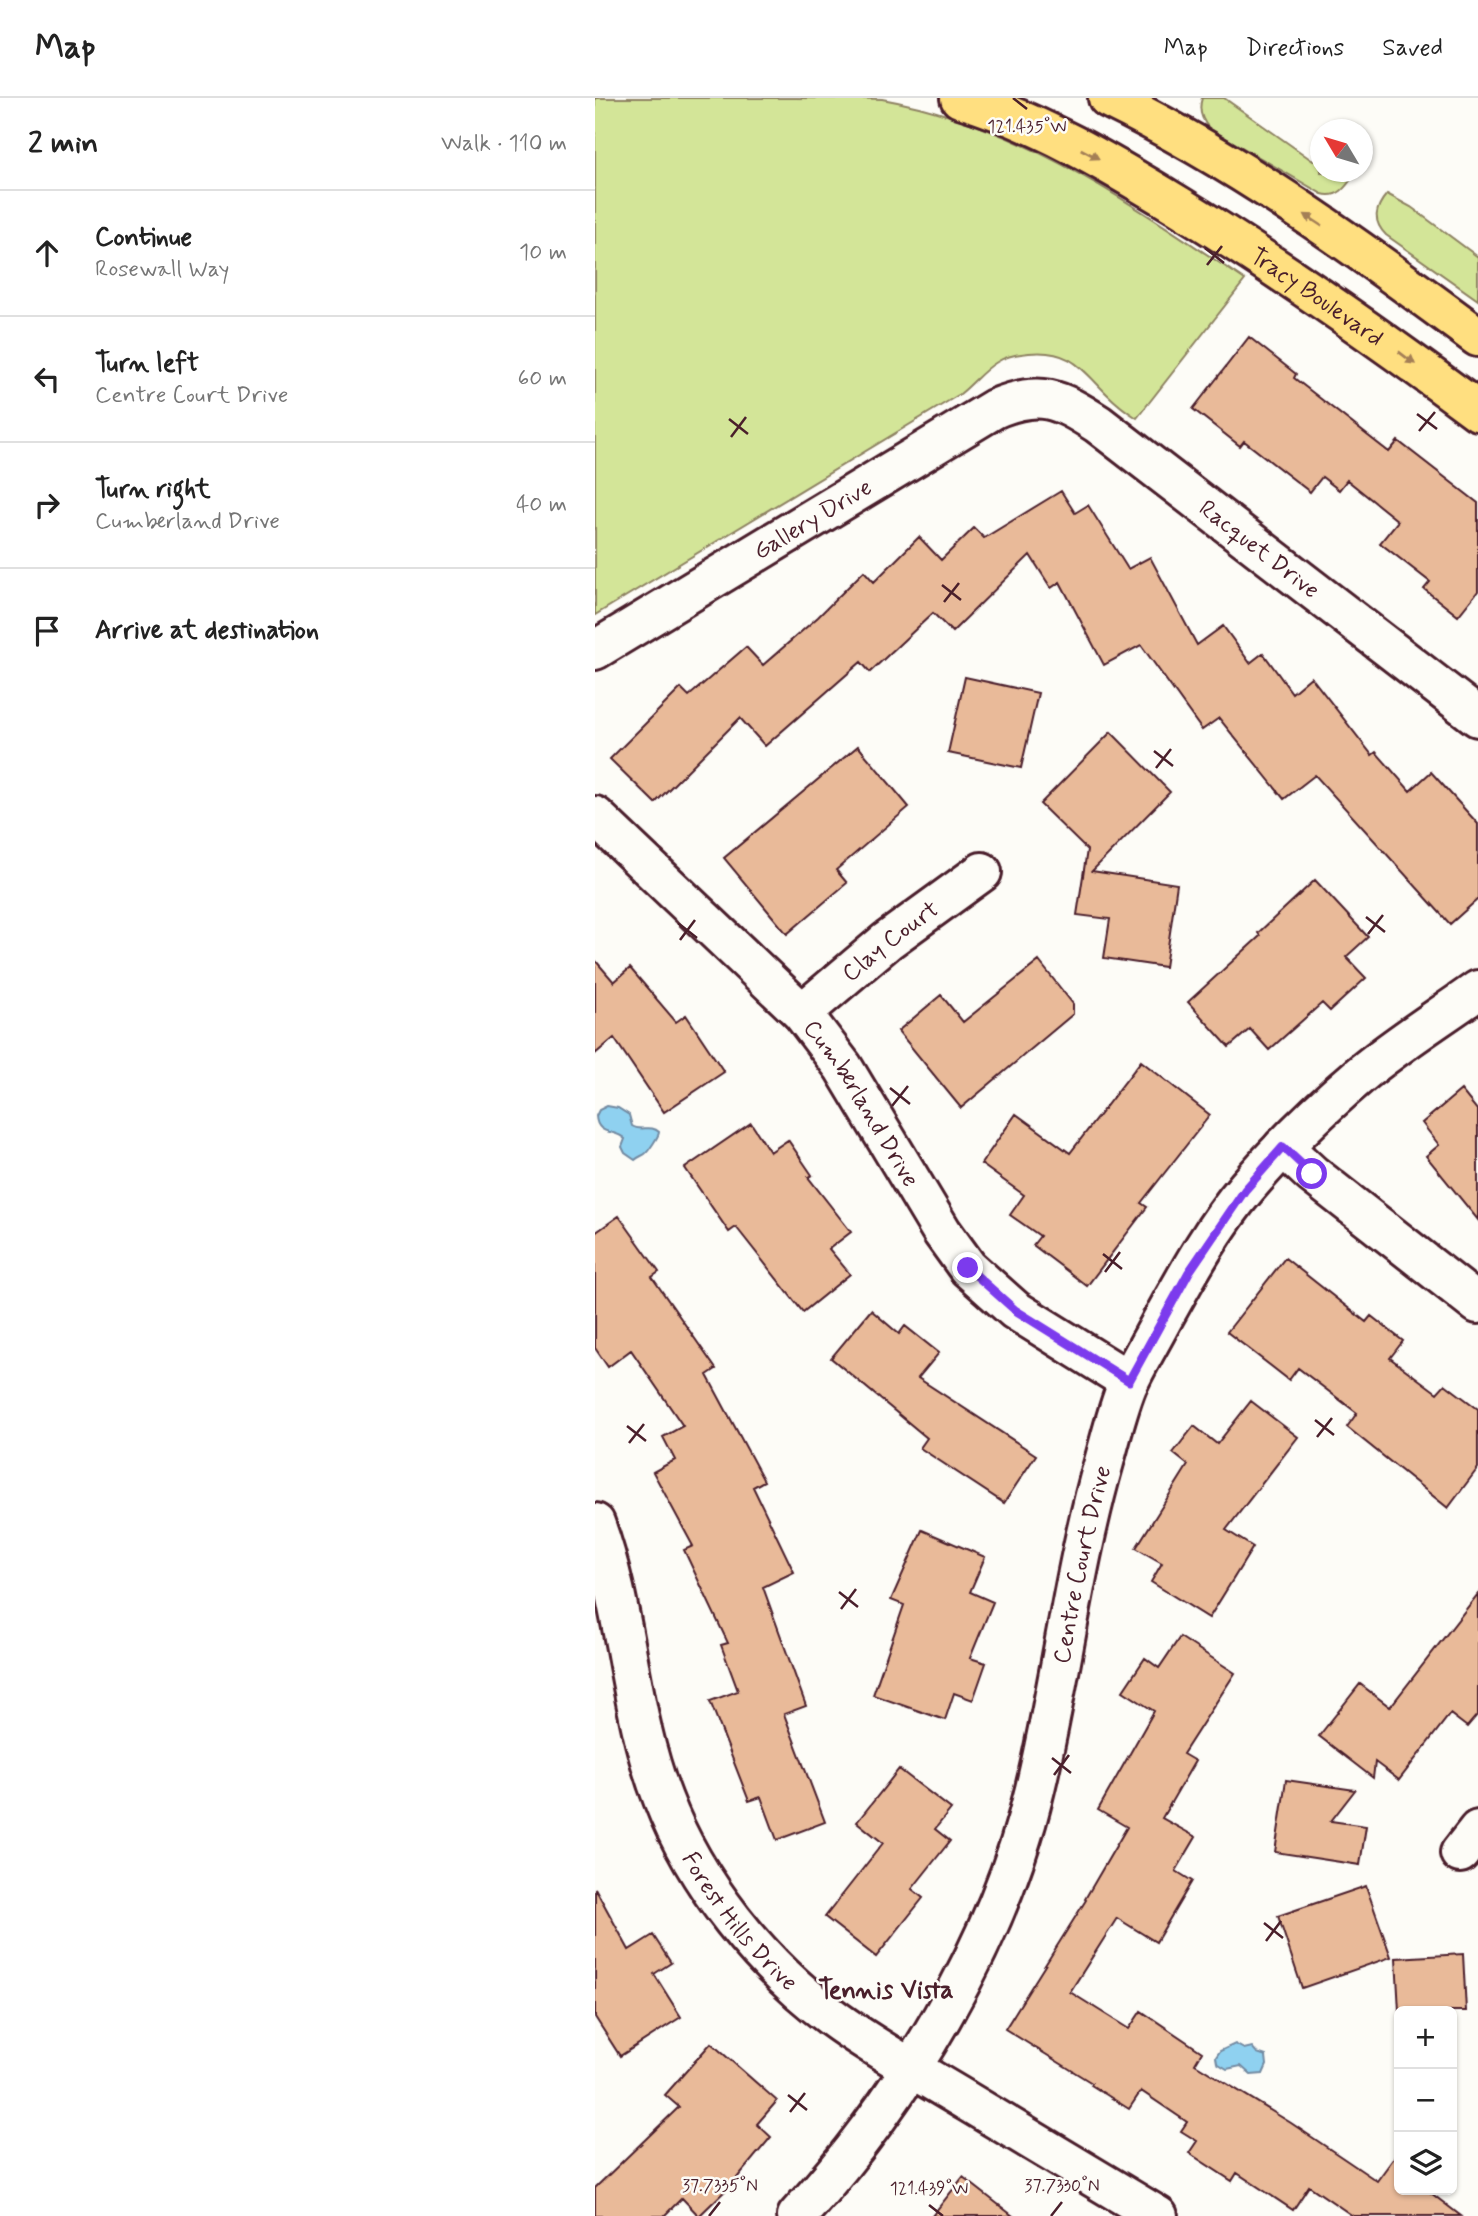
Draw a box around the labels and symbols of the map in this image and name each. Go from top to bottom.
text: 121.435°W [987,115,1067,139]
north arrow [1310,119,1373,182]
one-way arrow [1080,149,1100,160]
one-way arrow [1303,213,1323,226]
street label: Tracy Boulevard [1244,241,1389,354]
one-way arrow [1398,351,1416,365]
street label: Gallery Drive [748,472,878,568]
street label: Racquet Drive [1192,493,1326,606]
street label: Clay Court [836,894,946,989]
street label: Cumberland Drive [796,1014,925,1193]
route start [1296,1158,1327,1189]
route end [952,1252,983,1283]
street label: Centre Court Drive [1047,1462,1119,1666]
street label: Forest Hills Drive [674,1847,804,1999]
district label: Tennis Vista [818,1974,954,2008]
text: 37.7335°N [682,2174,758,2198]
text: 37.7330°N [1024,2174,1100,2198]
text: 121.439°W [890,2177,968,2201]

